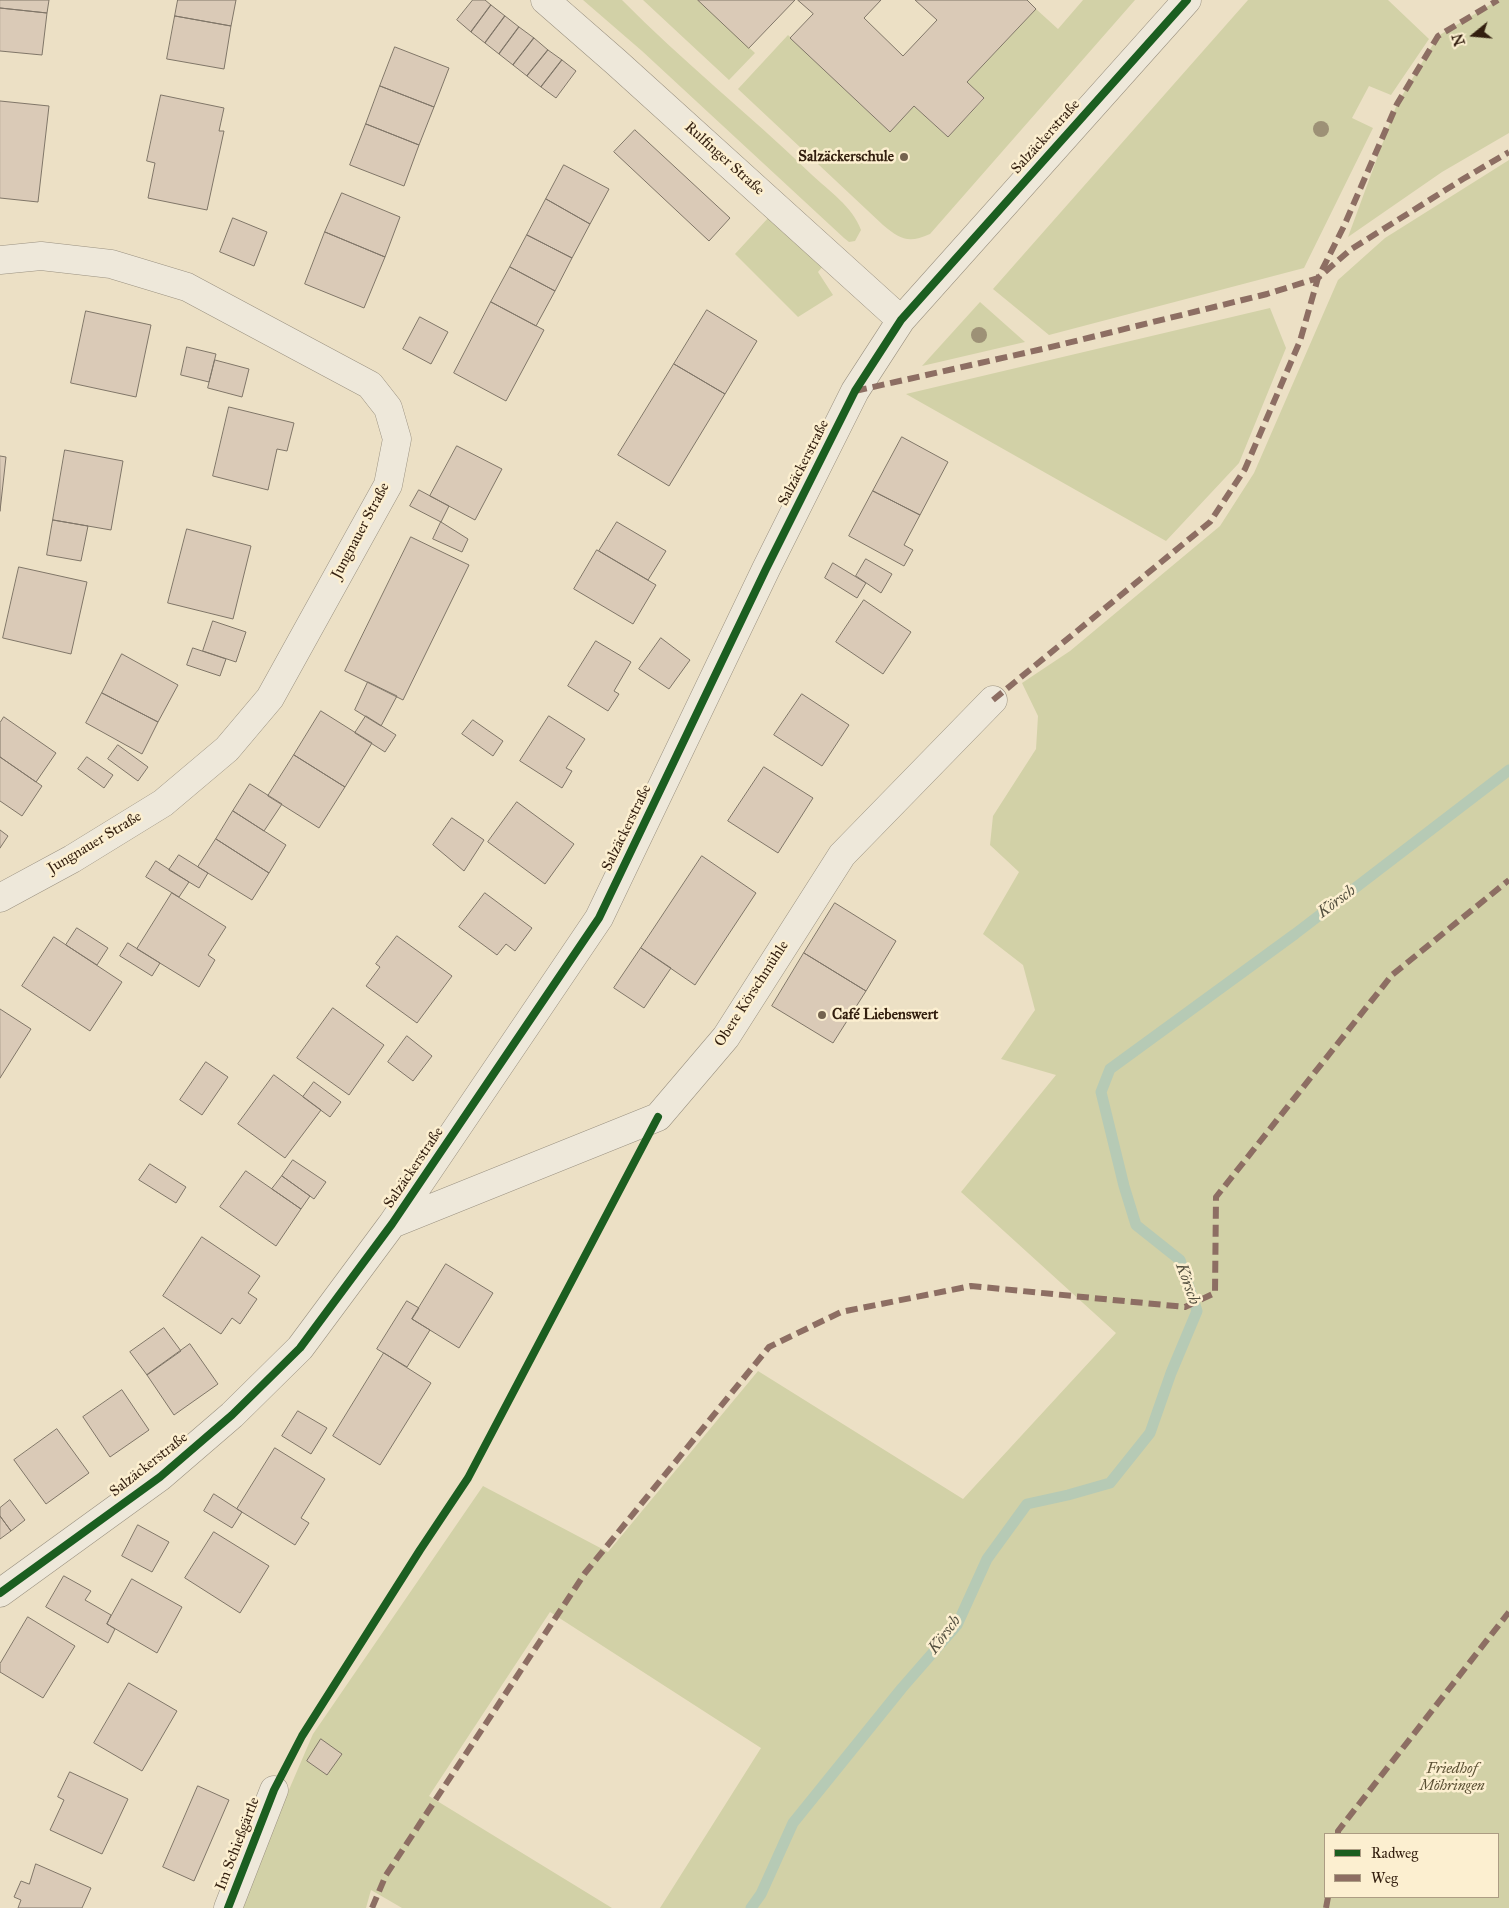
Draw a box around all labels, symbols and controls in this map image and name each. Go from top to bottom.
north arrow [1449,10,1499,60]
text: N [1449,31,1469,48]
street label: Salzäckerstraße [1008,96,1084,178]
street label: Rulfinger Straße [680,118,768,200]
place label: Salzäckerschule [798,148,894,166]
marker: Salzäckerschule [898,151,910,163]
street label: Salzäckerstraße [775,417,833,509]
street label: Jungnauer Straße [328,480,394,582]
street label: Salzäckerstraße [598,782,656,874]
street label: Jungnauer Straße [45,808,145,878]
water label: Körsch [1314,881,1360,923]
street label: Obere Körschmühle [711,938,793,1050]
place label: Café Liebenswert [832,1006,938,1024]
marker: Café Liebenswert [816,1009,828,1021]
street label: Salzäckerstraße [380,1124,448,1212]
water label: Körsch [1171,1261,1203,1307]
street label: Salzäckerstraße [106,1429,192,1501]
water label: Körsch [924,1612,966,1658]
park label: Friedhof Möhringen [1419,1760,1485,1795]
street label: Im Schießgärtle [212,1795,264,1893]
legend [1324,1833,1499,1898]
text: Radweg [1371,1844,1418,1862]
text: Weg [1371,1869,1398,1887]

